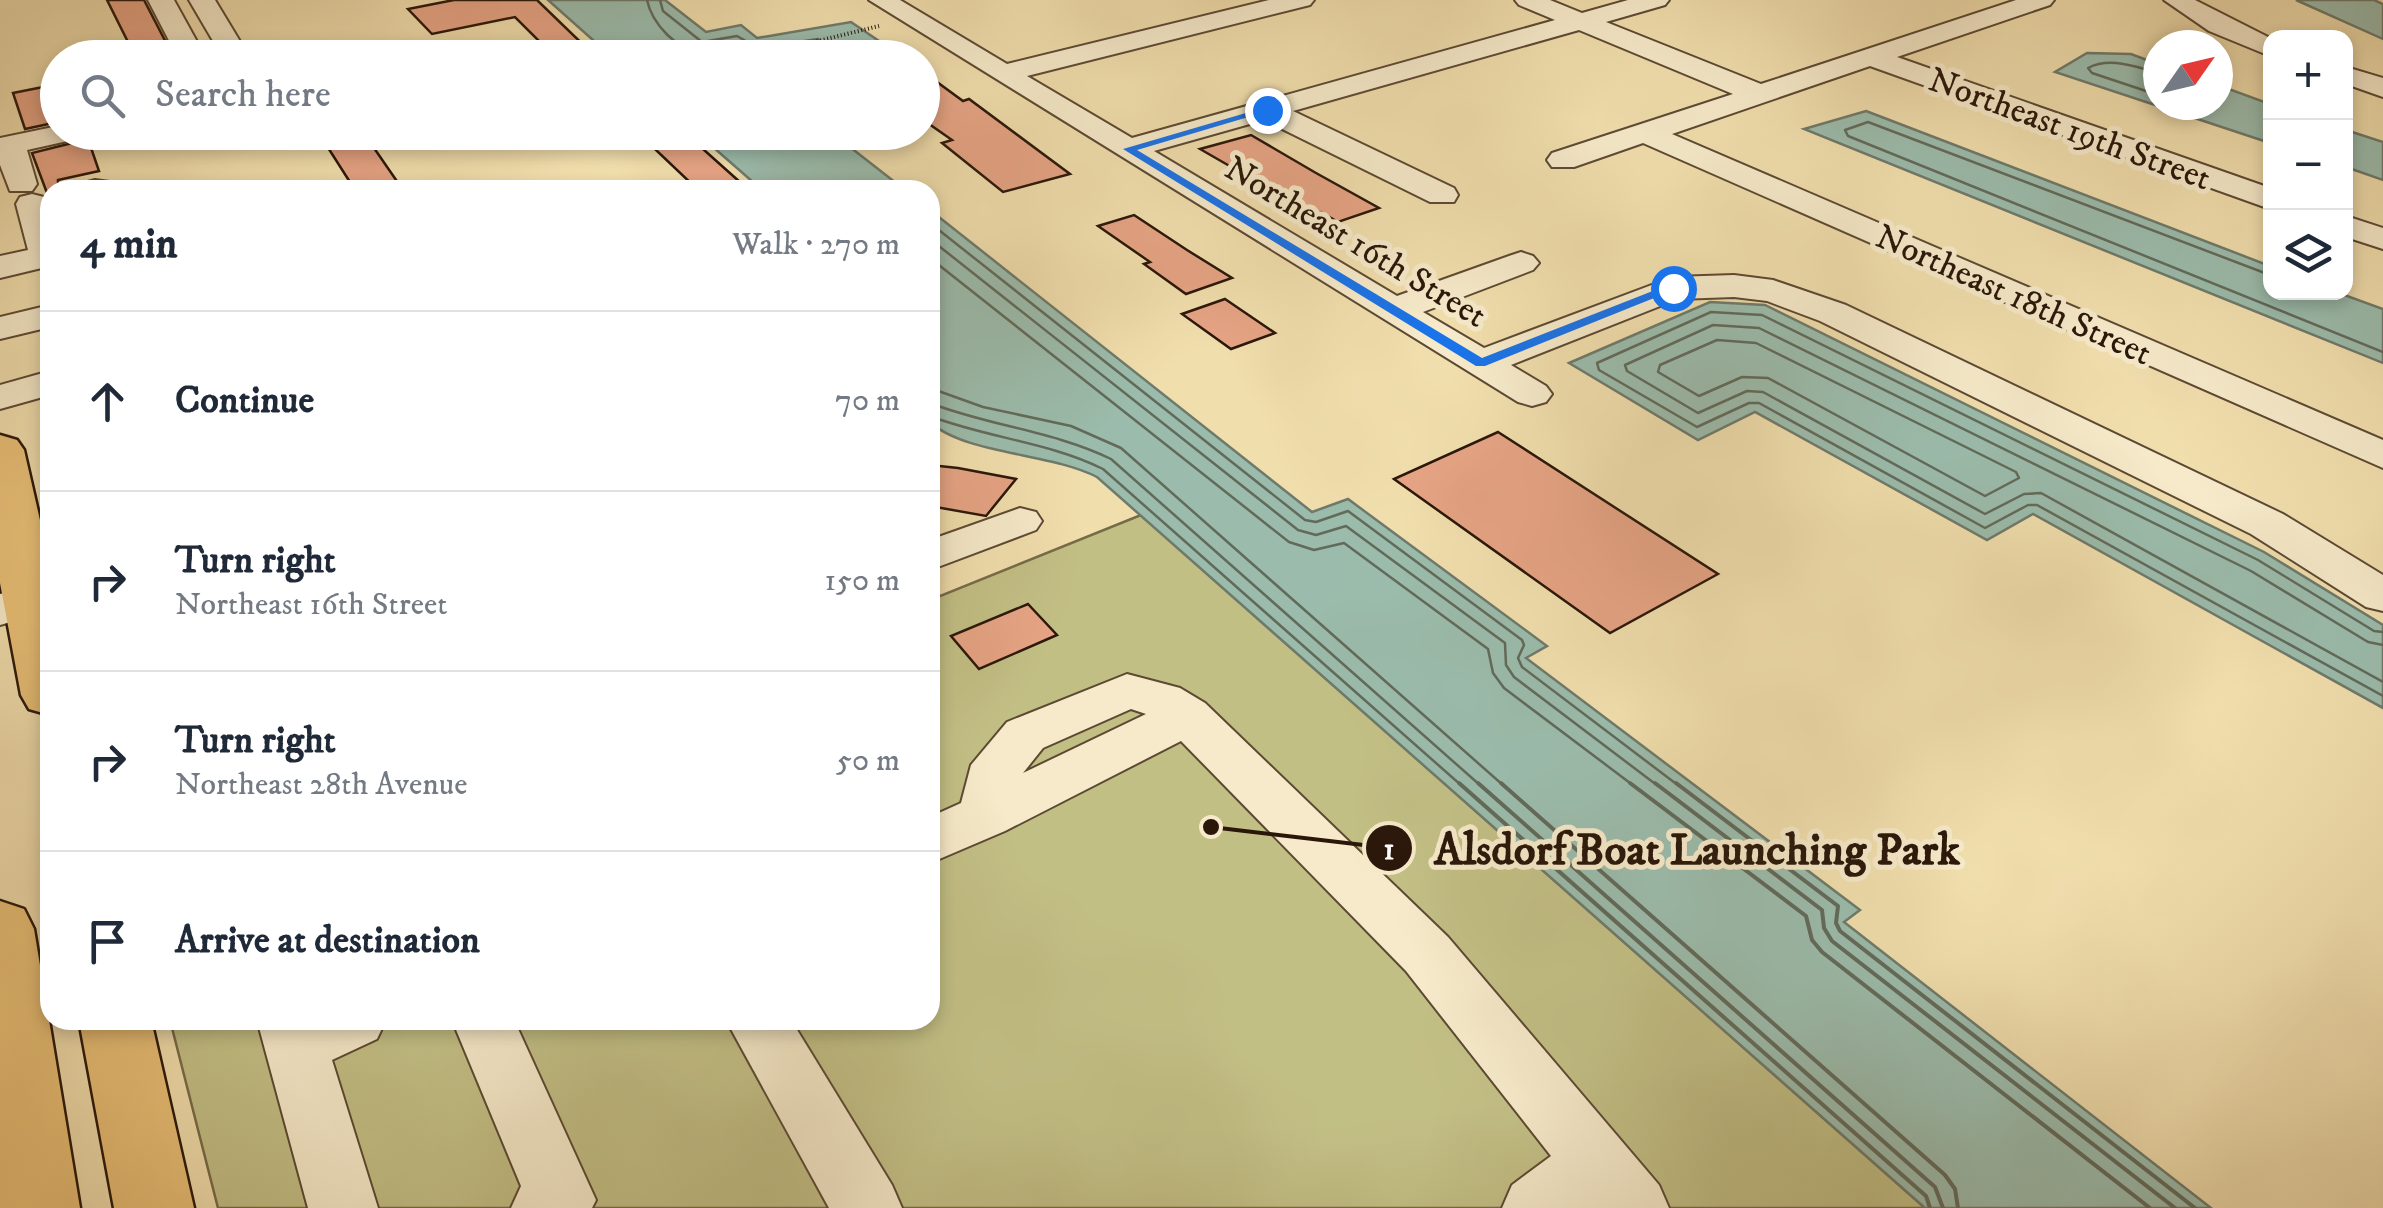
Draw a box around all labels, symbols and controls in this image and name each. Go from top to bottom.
north arrow [2143,30,2233,120]
map controls [2263,30,2353,300]
button: + [2263,30,2353,120]
search box [40,40,940,150]
street label: Northeast 19th Street [1922,58,2216,201]
icon: search [75,68,130,123]
text: Search here [155,71,331,119]
route end [1245,88,1291,134]
button: − [2263,120,2353,210]
street label: Northeast 16th Street [1216,147,1494,338]
button: layers [2263,210,2353,300]
street label: Northeast 18th Street [1868,215,2158,376]
text: 4 min [80,219,178,271]
text: Walk · 270 m [732,225,900,265]
route start [1651,266,1697,312]
icon: ahead [80,374,135,429]
text: Continue [175,377,314,425]
text: 70 m [835,381,900,421]
text: Turn right [175,537,336,585]
icon: right [80,554,135,609]
text: 150 m [824,561,900,601]
text: Northeast 16th Street [175,585,447,625]
text: Turn right [175,717,336,765]
icon: right [80,734,135,789]
text: 50 m [836,741,900,781]
text: Northeast 28th Avenue [175,765,467,805]
callout: Alsdorf Boat Launching Park [1364,811,1980,886]
text: Alsdorf Boat Launching Park [1433,823,1961,879]
text: 1 [1383,832,1395,869]
icon: arrive [80,914,135,969]
text: Arrive at destination [175,917,480,965]

